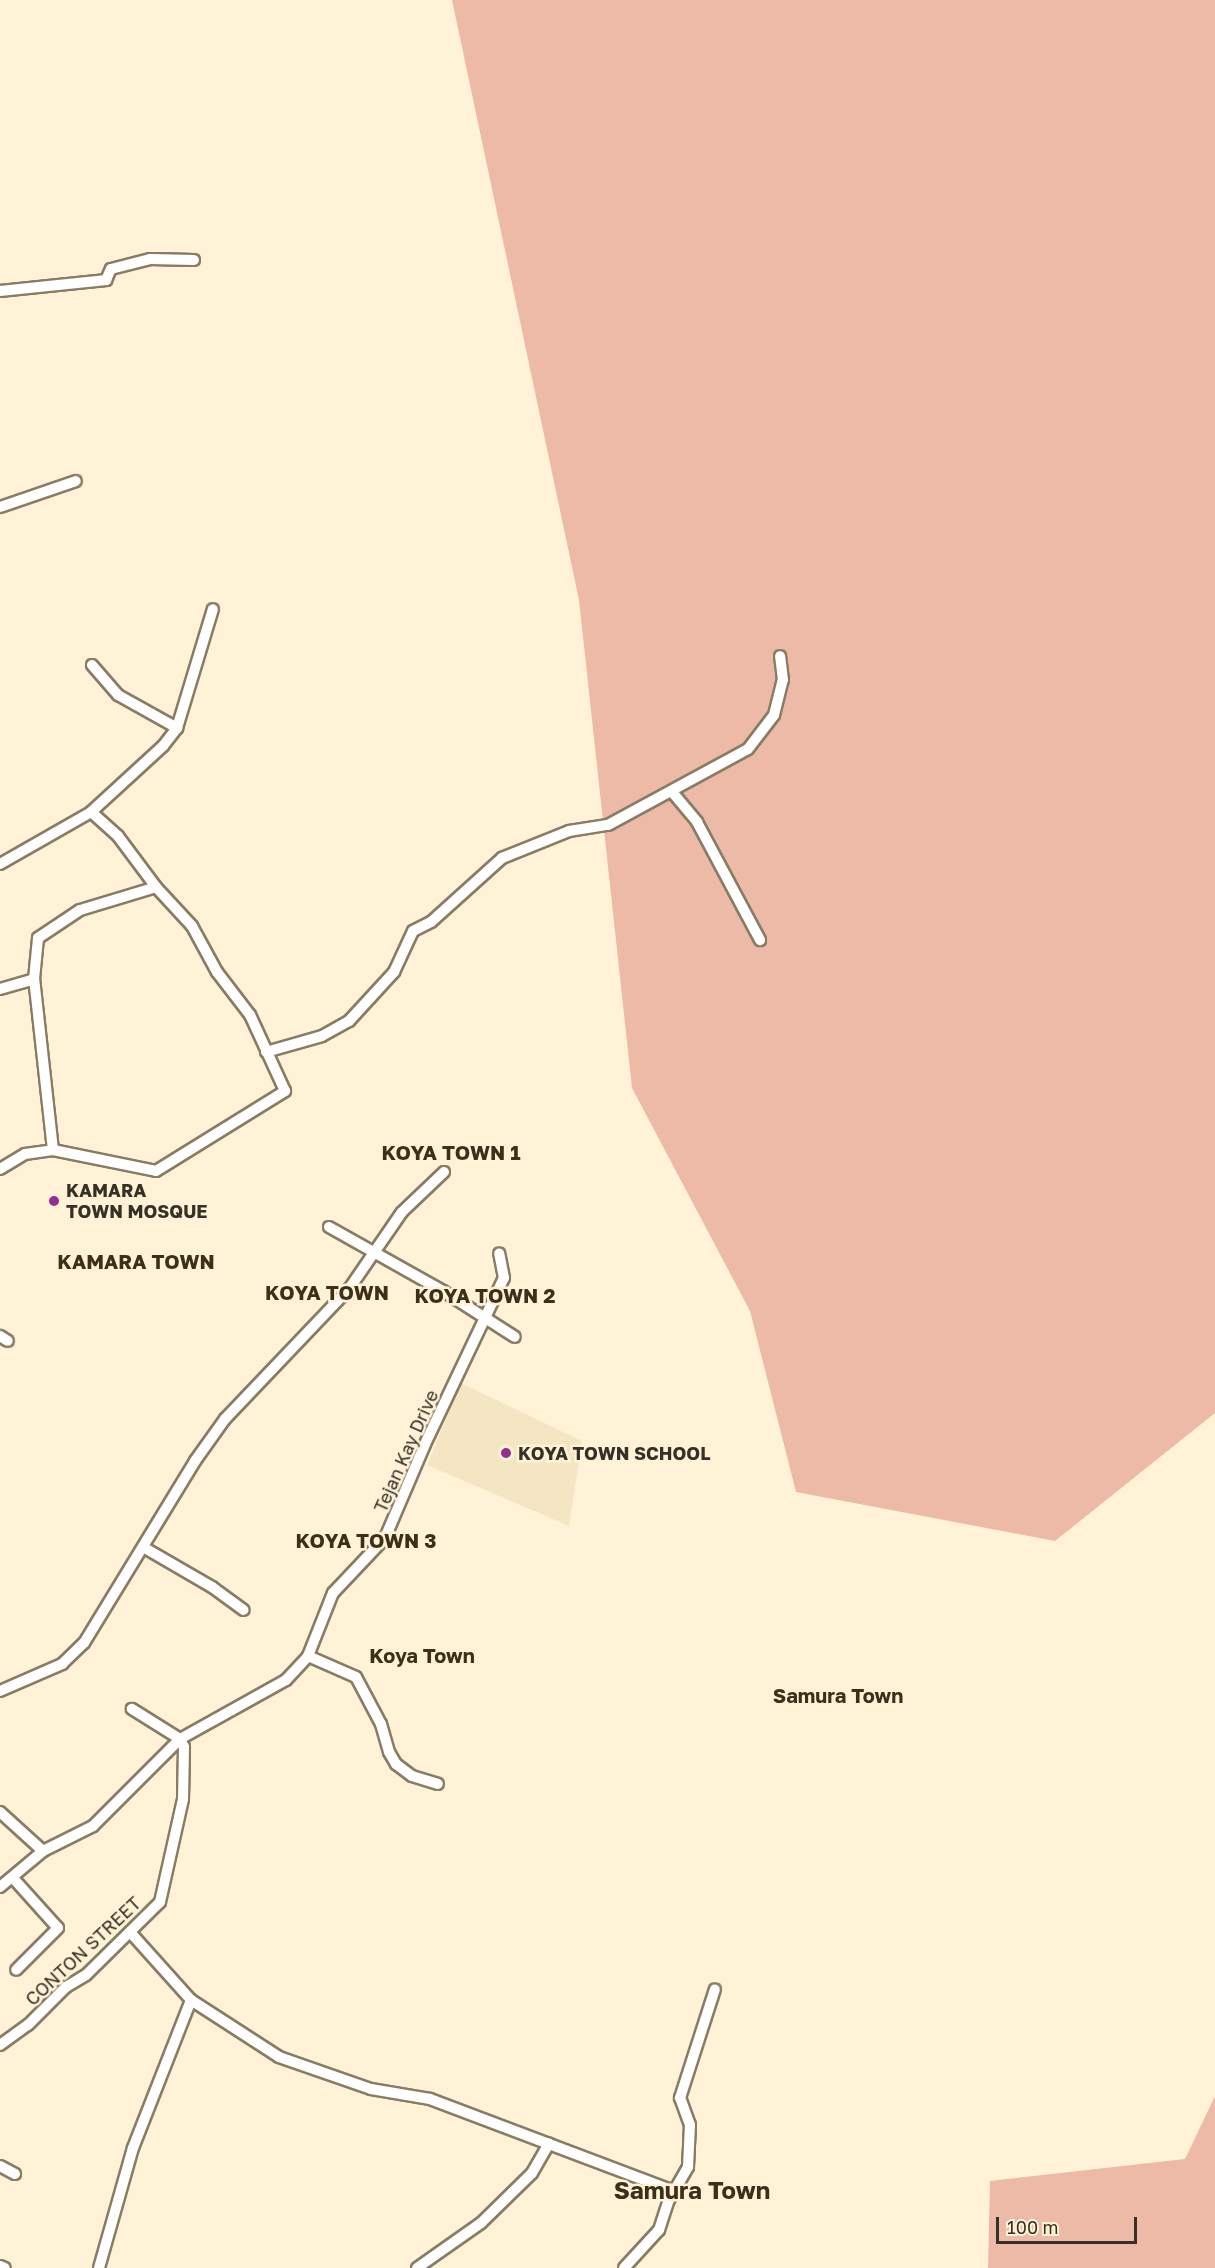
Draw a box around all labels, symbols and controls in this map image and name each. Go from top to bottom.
district label: KOYA TOWN 1 [381,1140,521,1164]
place label: KAMARA TOWN MOSQUE [66,1180,208,1222]
marker: KAMARA TOWN MOSQUE [47,1194,61,1208]
district label: KAMARA TOWN [57,1249,215,1273]
district label: KOYA TOWN [265,1280,389,1304]
district label: KOYA TOWN 2 [414,1283,556,1307]
street label: Tejan Kay Drive [369,1386,443,1516]
place label: KOYA TOWN SCHOOL [518,1442,710,1464]
marker: KOYA TOWN SCHOOL [499,1446,513,1460]
district label: KOYA TOWN 3 [295,1528,437,1552]
district label: Koya Town [369,1643,475,1667]
district label: Samura Town [773,1683,903,1707]
street label: CONTON STREET [21,1892,145,2010]
district label: Samura Town [614,2176,770,2204]
scale bar [999,2205,1140,2243]
text: 100 m [1007,2216,1058,2238]

